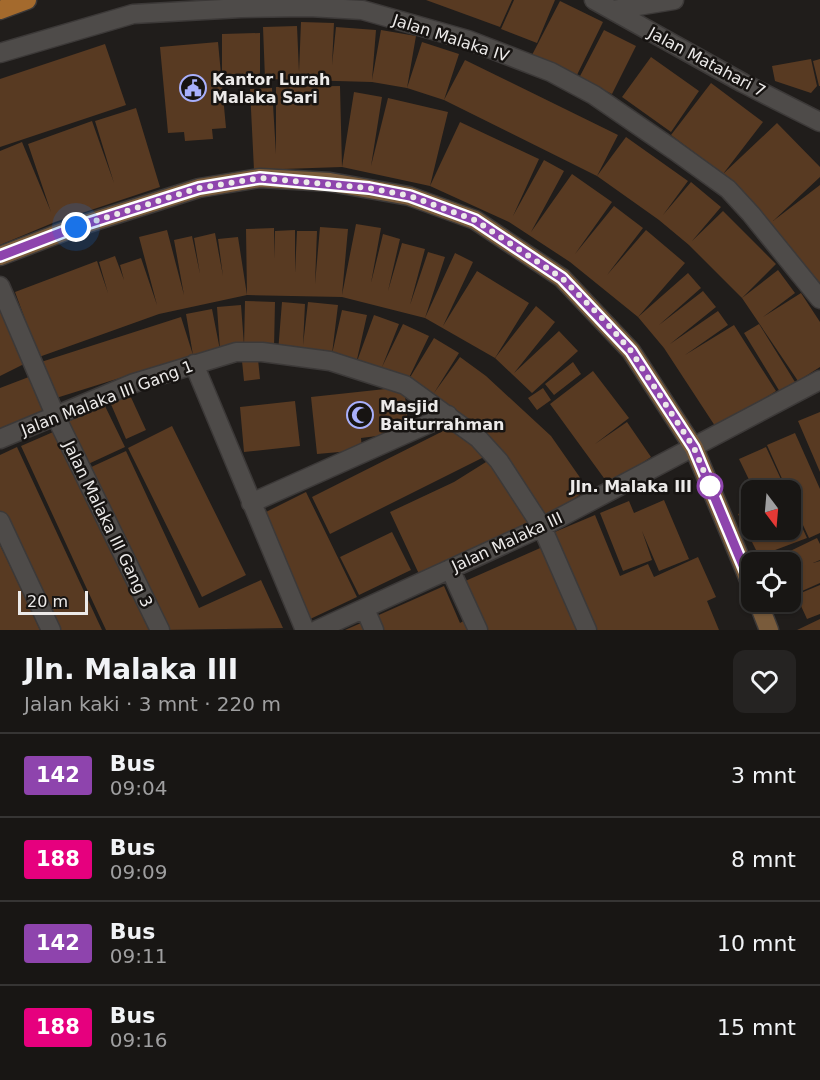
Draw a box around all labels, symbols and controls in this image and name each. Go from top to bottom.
street label: Jalan Malaka IV [389,10,512,66]
street label: Jalan Matahari 7 [644,23,769,101]
place label: Kantor Lurah Malaka Sari [212,70,330,107]
public building icon: Kantor Lurah Malaka Sari [178,73,208,103]
your location [61,212,91,242]
street label: Jalan Malaka III Gang 1 [17,356,196,440]
place label: Masjid Baiturrahman [380,397,504,434]
mosque icon: Masjid Baiturrahman [345,400,375,430]
street label: Jalan Malaka III Gang 3 [59,437,157,610]
marker: Jln. Malaka III [697,473,723,499]
place label: Jln. Malaka III [569,477,692,496]
north arrow [741,480,801,540]
map controls [741,480,801,612]
street label: Jalan Malaka III [448,508,565,576]
button: locate [741,552,801,612]
scale bar [18,588,88,616]
text: 20 m [27,592,68,611]
button: heart [733,650,796,713]
text: Jln. Malaka III [24,653,238,686]
text: Jalan kaki · 3 mnt · 220 m [24,692,281,716]
text: Bus [110,751,155,776]
text: 142 [36,763,80,787]
text: 3 mnt [731,763,796,788]
text: 09:04 [110,776,167,800]
text: Bus [110,835,155,860]
text: 188 [36,847,80,871]
text: 8 mnt [731,847,796,872]
text: 09:09 [110,860,167,884]
text: Bus [110,919,155,944]
text: 142 [36,931,80,955]
text: 10 mnt [717,931,796,956]
text: 09:11 [110,944,167,968]
text: Bus [110,1003,155,1028]
text: 188 [36,1015,80,1039]
text: 15 mnt [717,1015,796,1040]
text: 09:16 [110,1028,167,1052]

